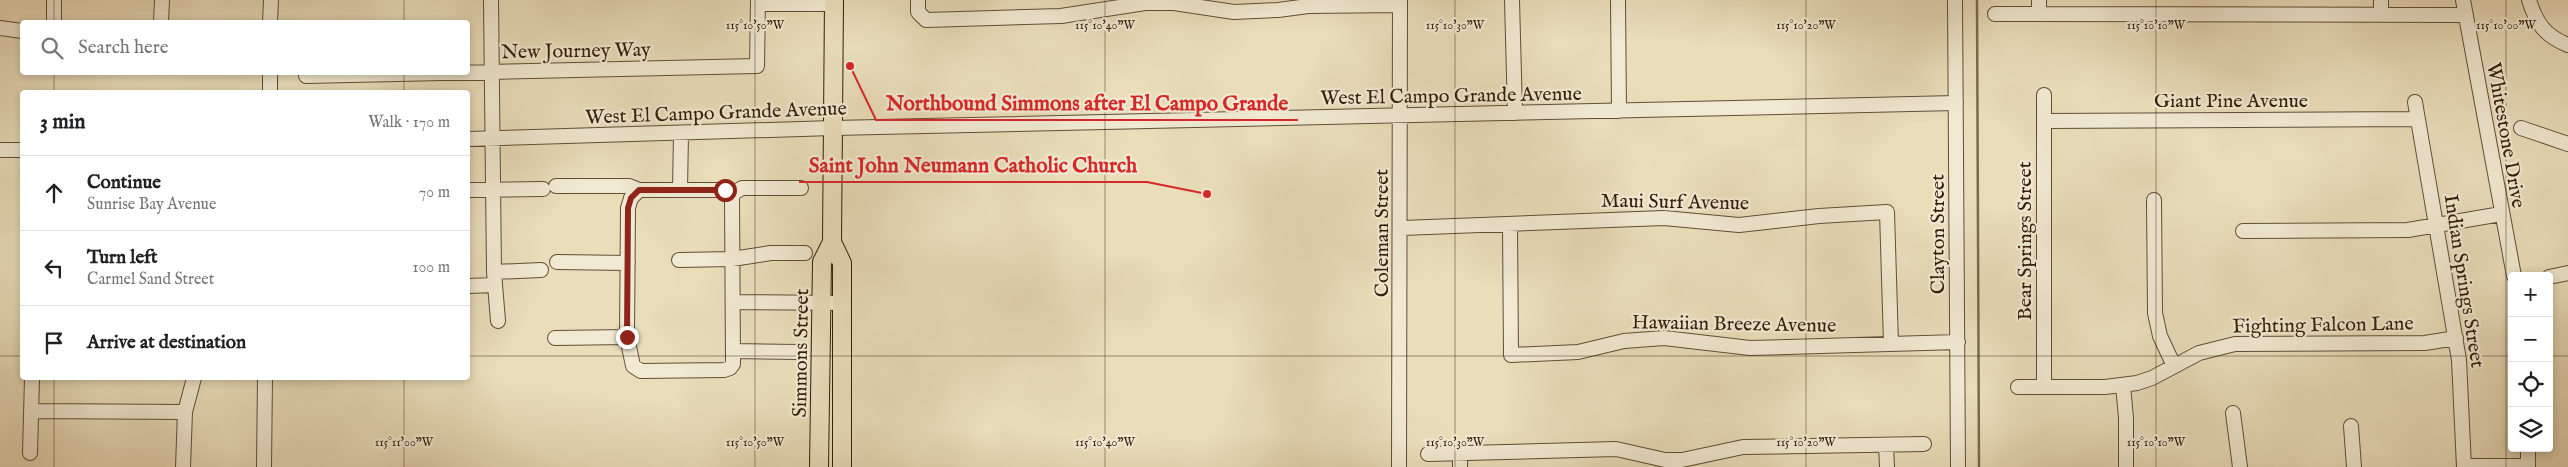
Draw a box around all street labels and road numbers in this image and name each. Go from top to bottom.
street label: New Journey Way [501,38,651,65]
street label: Whitestone Drive [2480,61,2531,210]
street label: West El Campo Grande Avenue [1320,82,1582,111]
street label: Giant Pine Avenue [2154,89,2308,114]
street label: West El Campo Grande Avenue [585,96,847,131]
street label: Bear Springs Street [2013,161,2038,321]
street label: Coleman Street [1370,169,1395,297]
street label: Clayton Street [1926,174,1951,294]
street label: Maui Surf Avenue [1601,189,1749,216]
street label: Indian Springs Street [2437,193,2490,370]
street label: Simmons Street [788,288,815,418]
street label: Hawaiian Breeze Avenue [1631,310,1836,339]
street label: Fighting Falcon Lane [2232,311,2414,340]

